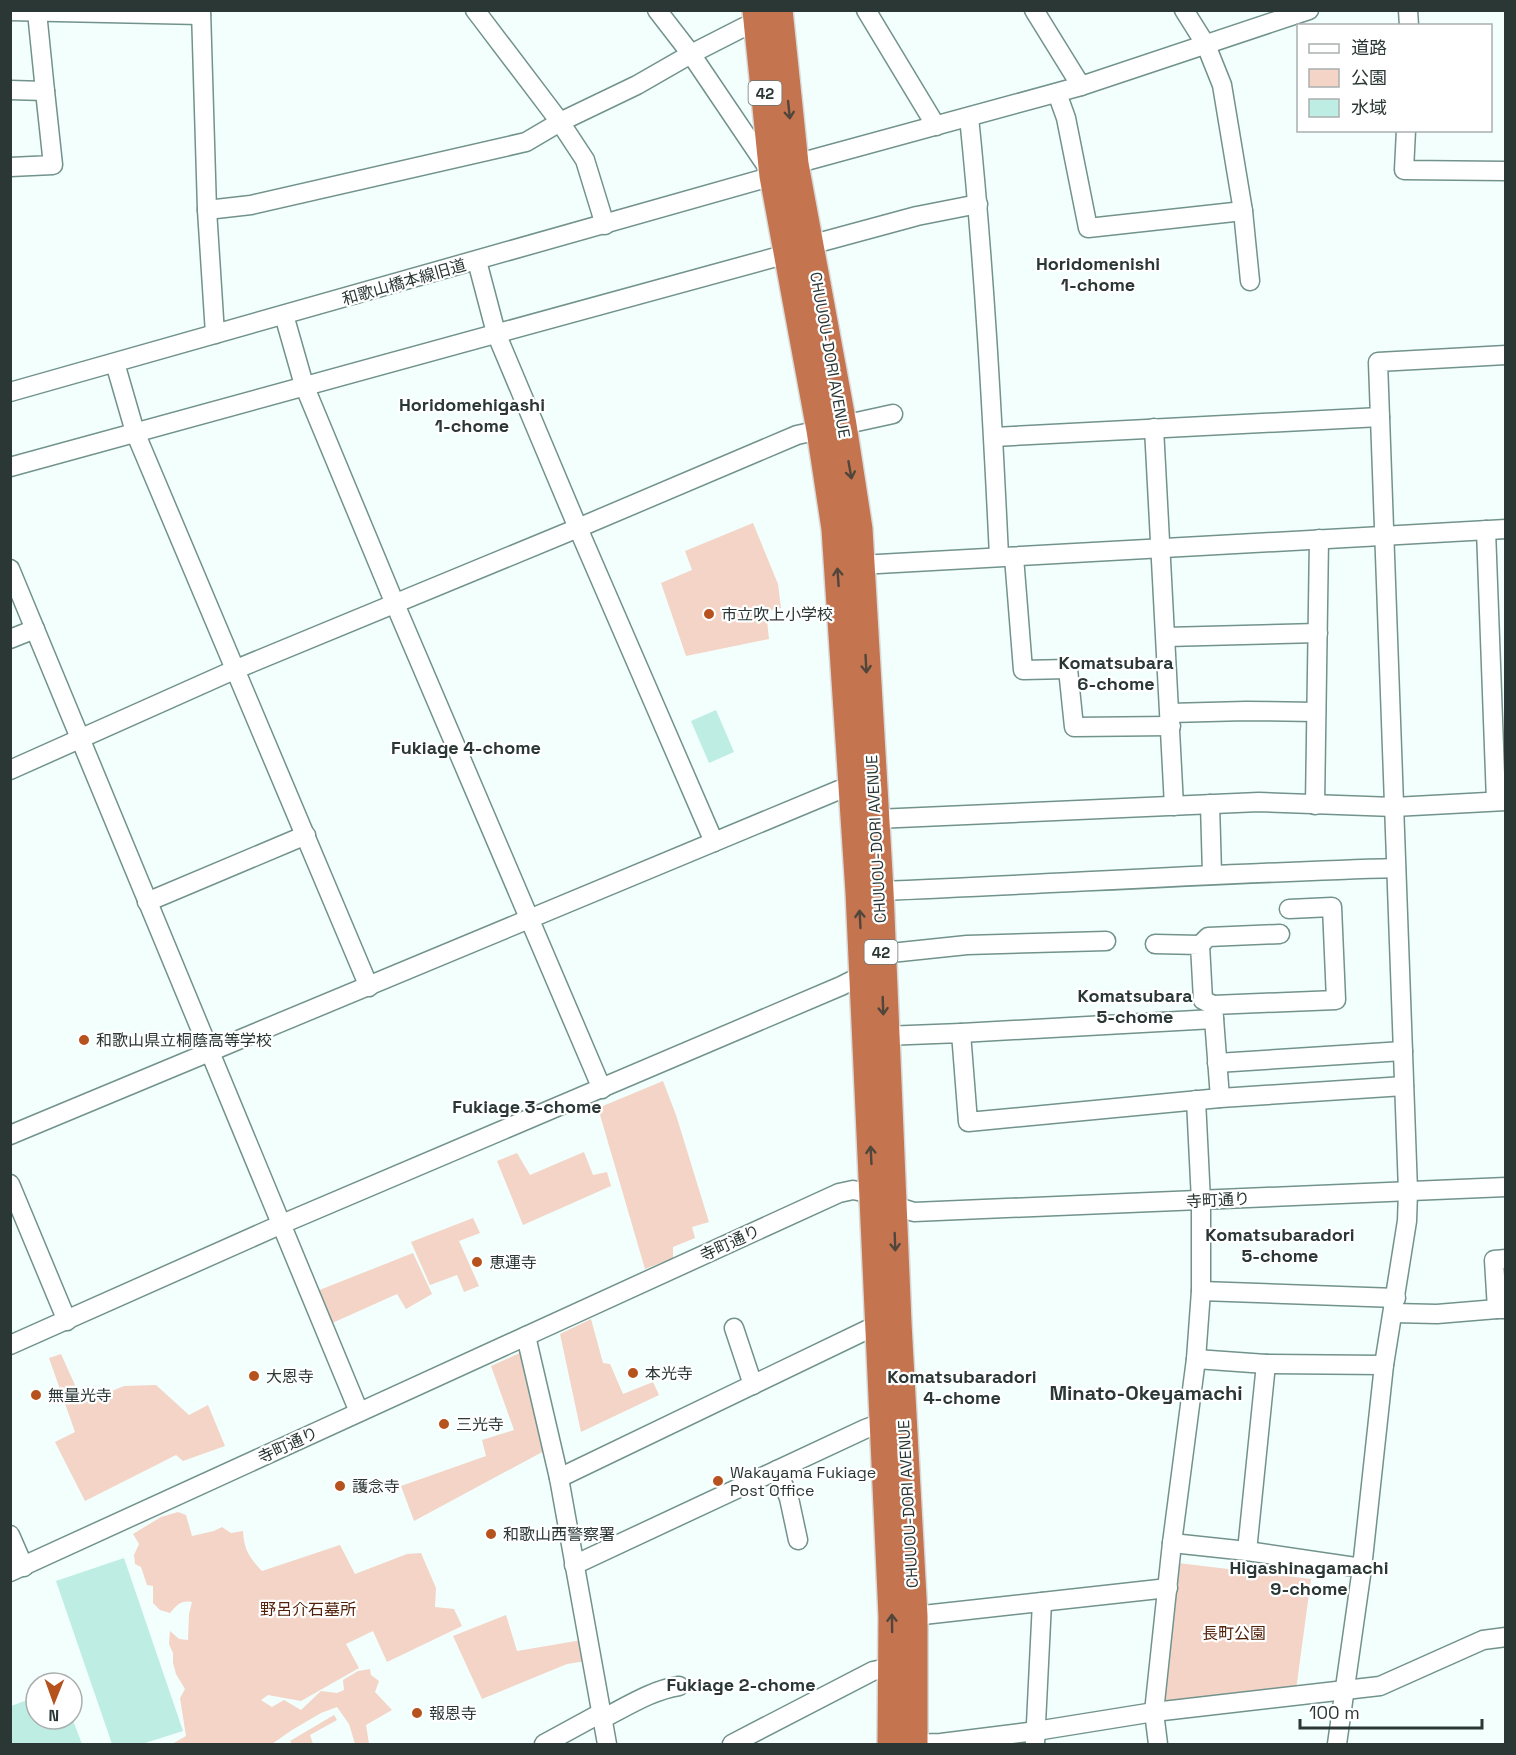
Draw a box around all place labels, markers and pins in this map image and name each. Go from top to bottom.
place label: 市立吹上小学校 [721,604,833,625]
marker: 市立吹上小学校 [702,607,716,621]
place label: 和歌山県立桐蔭高等学校 [96,1030,272,1051]
marker: 和歌山県立桐蔭高等学校 [77,1033,91,1047]
place label: 恵運寺 [489,1252,537,1273]
marker: 恵運寺 [470,1255,484,1269]
place label: 本光寺 [645,1363,693,1384]
place label: 大恩寺 [266,1366,314,1387]
marker: 本光寺 [626,1366,640,1380]
marker: 大恩寺 [247,1369,261,1383]
place label: 無量光寺 [48,1385,112,1406]
marker: 無量光寺 [29,1388,43,1402]
place label: 三光寺 [456,1414,504,1435]
marker: 三光寺 [437,1417,451,1431]
place label: Wakayama Fukiage Post Office [730,1462,876,1501]
marker: Wakayama Fukiage Post Office [711,1474,725,1488]
place label: 護念寺 [352,1476,400,1497]
marker: 護念寺 [333,1479,347,1493]
place label: 和歌山西警察署 [503,1524,615,1545]
marker: 和歌山西警察署 [484,1527,498,1541]
place label: 報恩寺 [429,1703,477,1724]
marker: 報恩寺 [410,1706,424,1720]

